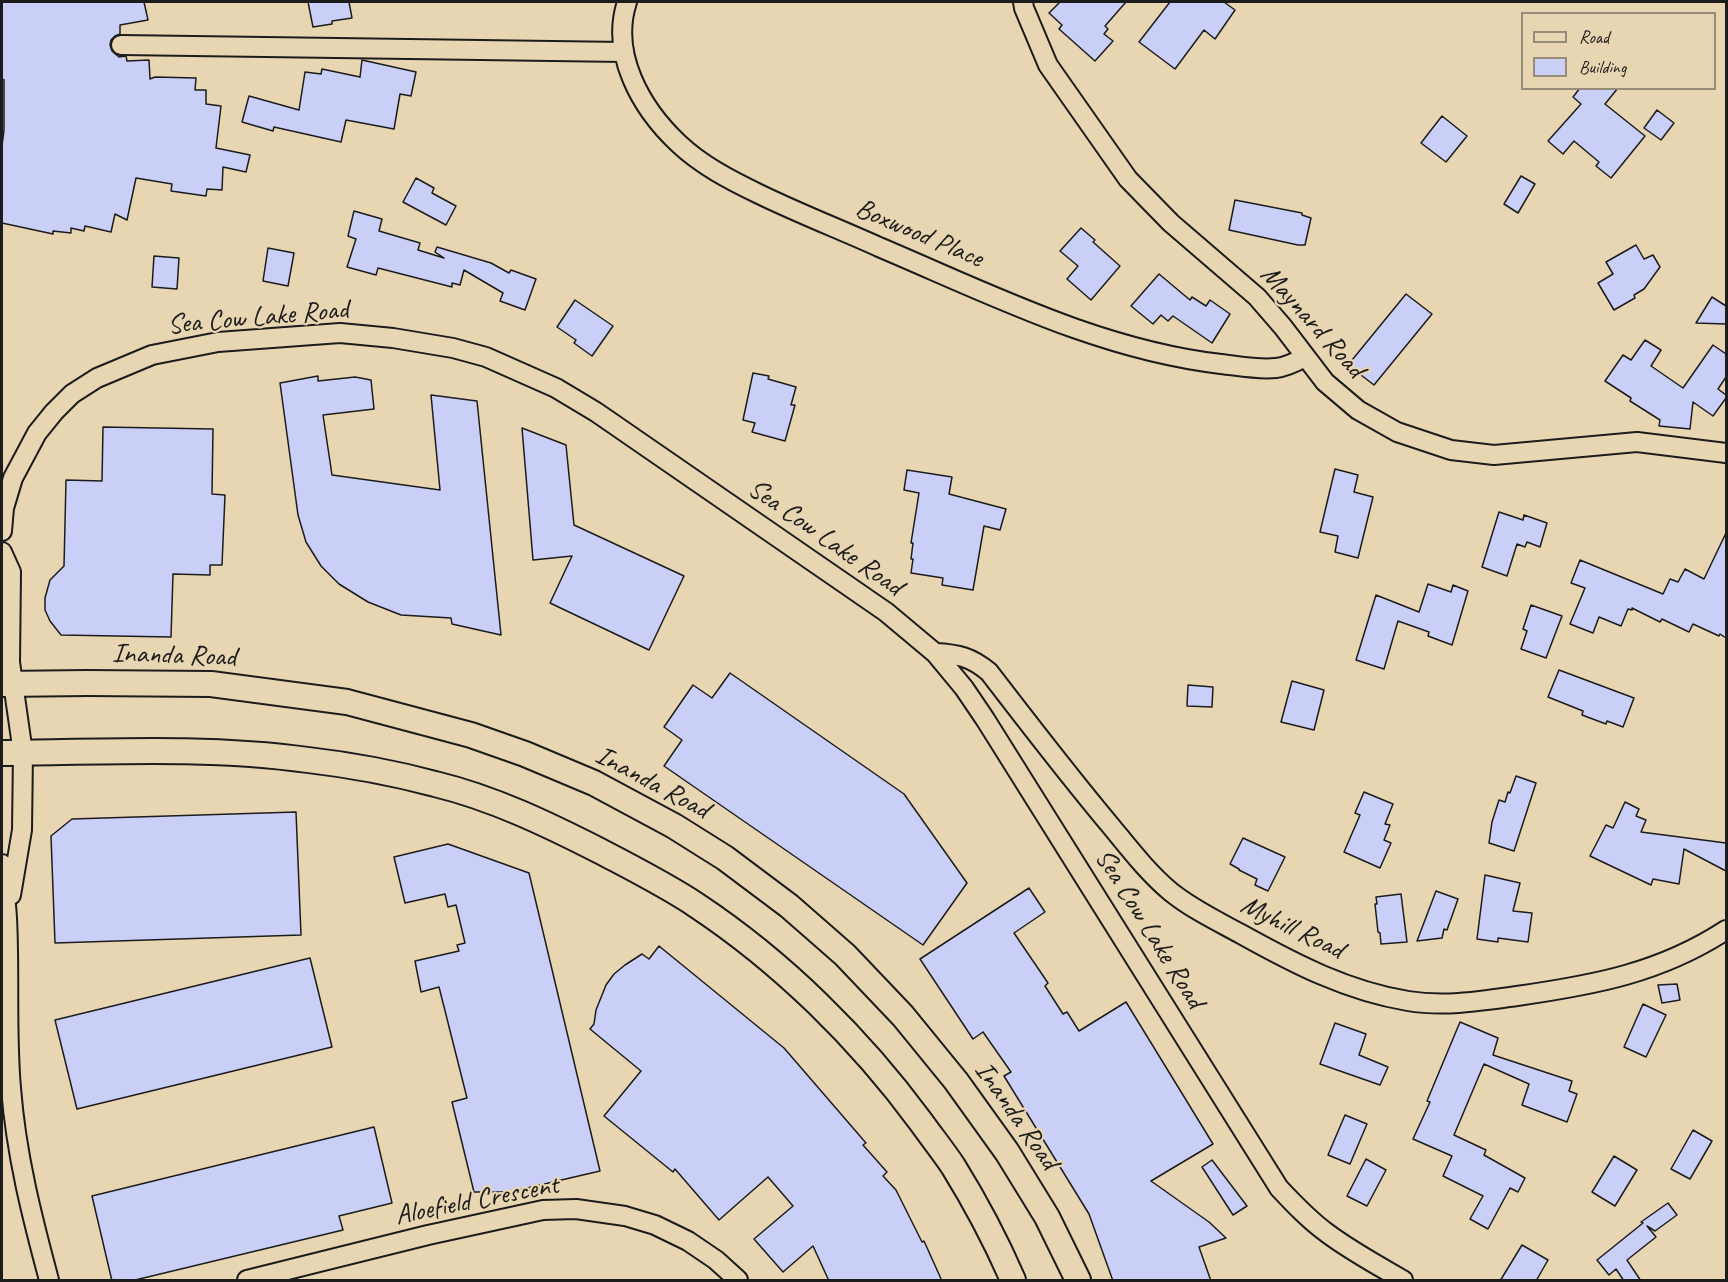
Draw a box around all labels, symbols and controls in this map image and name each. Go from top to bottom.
legend [1521,12,1716,90]
text: Road [1579,26,1609,48]
text: Building [1579,56,1626,78]
street label: Boxwood Place [850,192,988,276]
street label: Maynard Road [1253,259,1371,385]
street label: Sea Cow Lake Road [166,293,350,343]
street label: Sea Cow Lake Road [741,472,909,604]
street label: Inanda Road [111,637,237,675]
street label: Inanda Road [589,739,715,827]
street label: Sea Cow Lake Road [1087,843,1211,1015]
street label: Myhill Road [1235,889,1349,967]
street label: Inanda Road [967,1055,1065,1177]
street label: Aloefield Crescent [393,1169,561,1233]

